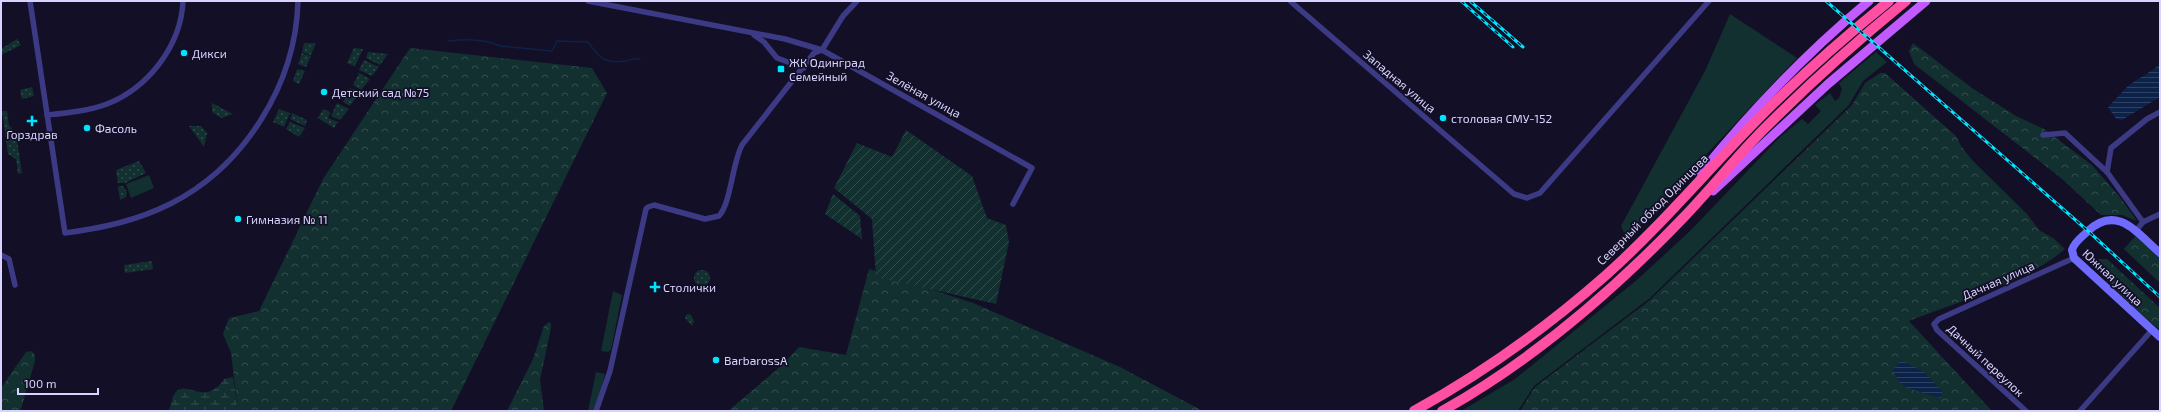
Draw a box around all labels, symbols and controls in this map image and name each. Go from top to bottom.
place label: Дикси [192,46,227,60]
street label: Западная улица [1360,47,1439,116]
marker: Дикси [179,48,189,58]
place label: ЖК Одинград Семейный [789,55,865,83]
marker: ЖК Одинград Семейный [776,64,786,74]
street label: Зелёная улица [884,68,964,121]
place label: Детский сад №75 [332,85,429,99]
marker: Детский сад №75 [319,87,329,97]
place label: столовая СМУ-152 [1451,111,1553,125]
marker: столовая СМУ-152 [1438,113,1448,123]
marker: Горздрав [27,116,37,126]
place label: Фасоль [95,121,137,135]
marker: Фасоль [82,123,92,133]
place label: Горздрав [6,127,58,141]
street label: Северный обход Одинцова [1594,151,1710,267]
place label: Гимназия № 11 [246,212,328,226]
marker: Гимназия № 11 [233,214,243,224]
street label: Южная улица [2079,246,2146,309]
street label: Дачная улица [1960,258,2037,303]
place label: Столички [663,280,716,294]
marker: Столички [650,282,660,292]
street label: Дачный переулок [1944,321,2028,400]
place label: BarbarossA [724,353,788,367]
marker: BarbarossA [711,355,721,365]
scale bar [18,370,98,396]
text: 100 m [24,376,56,390]

